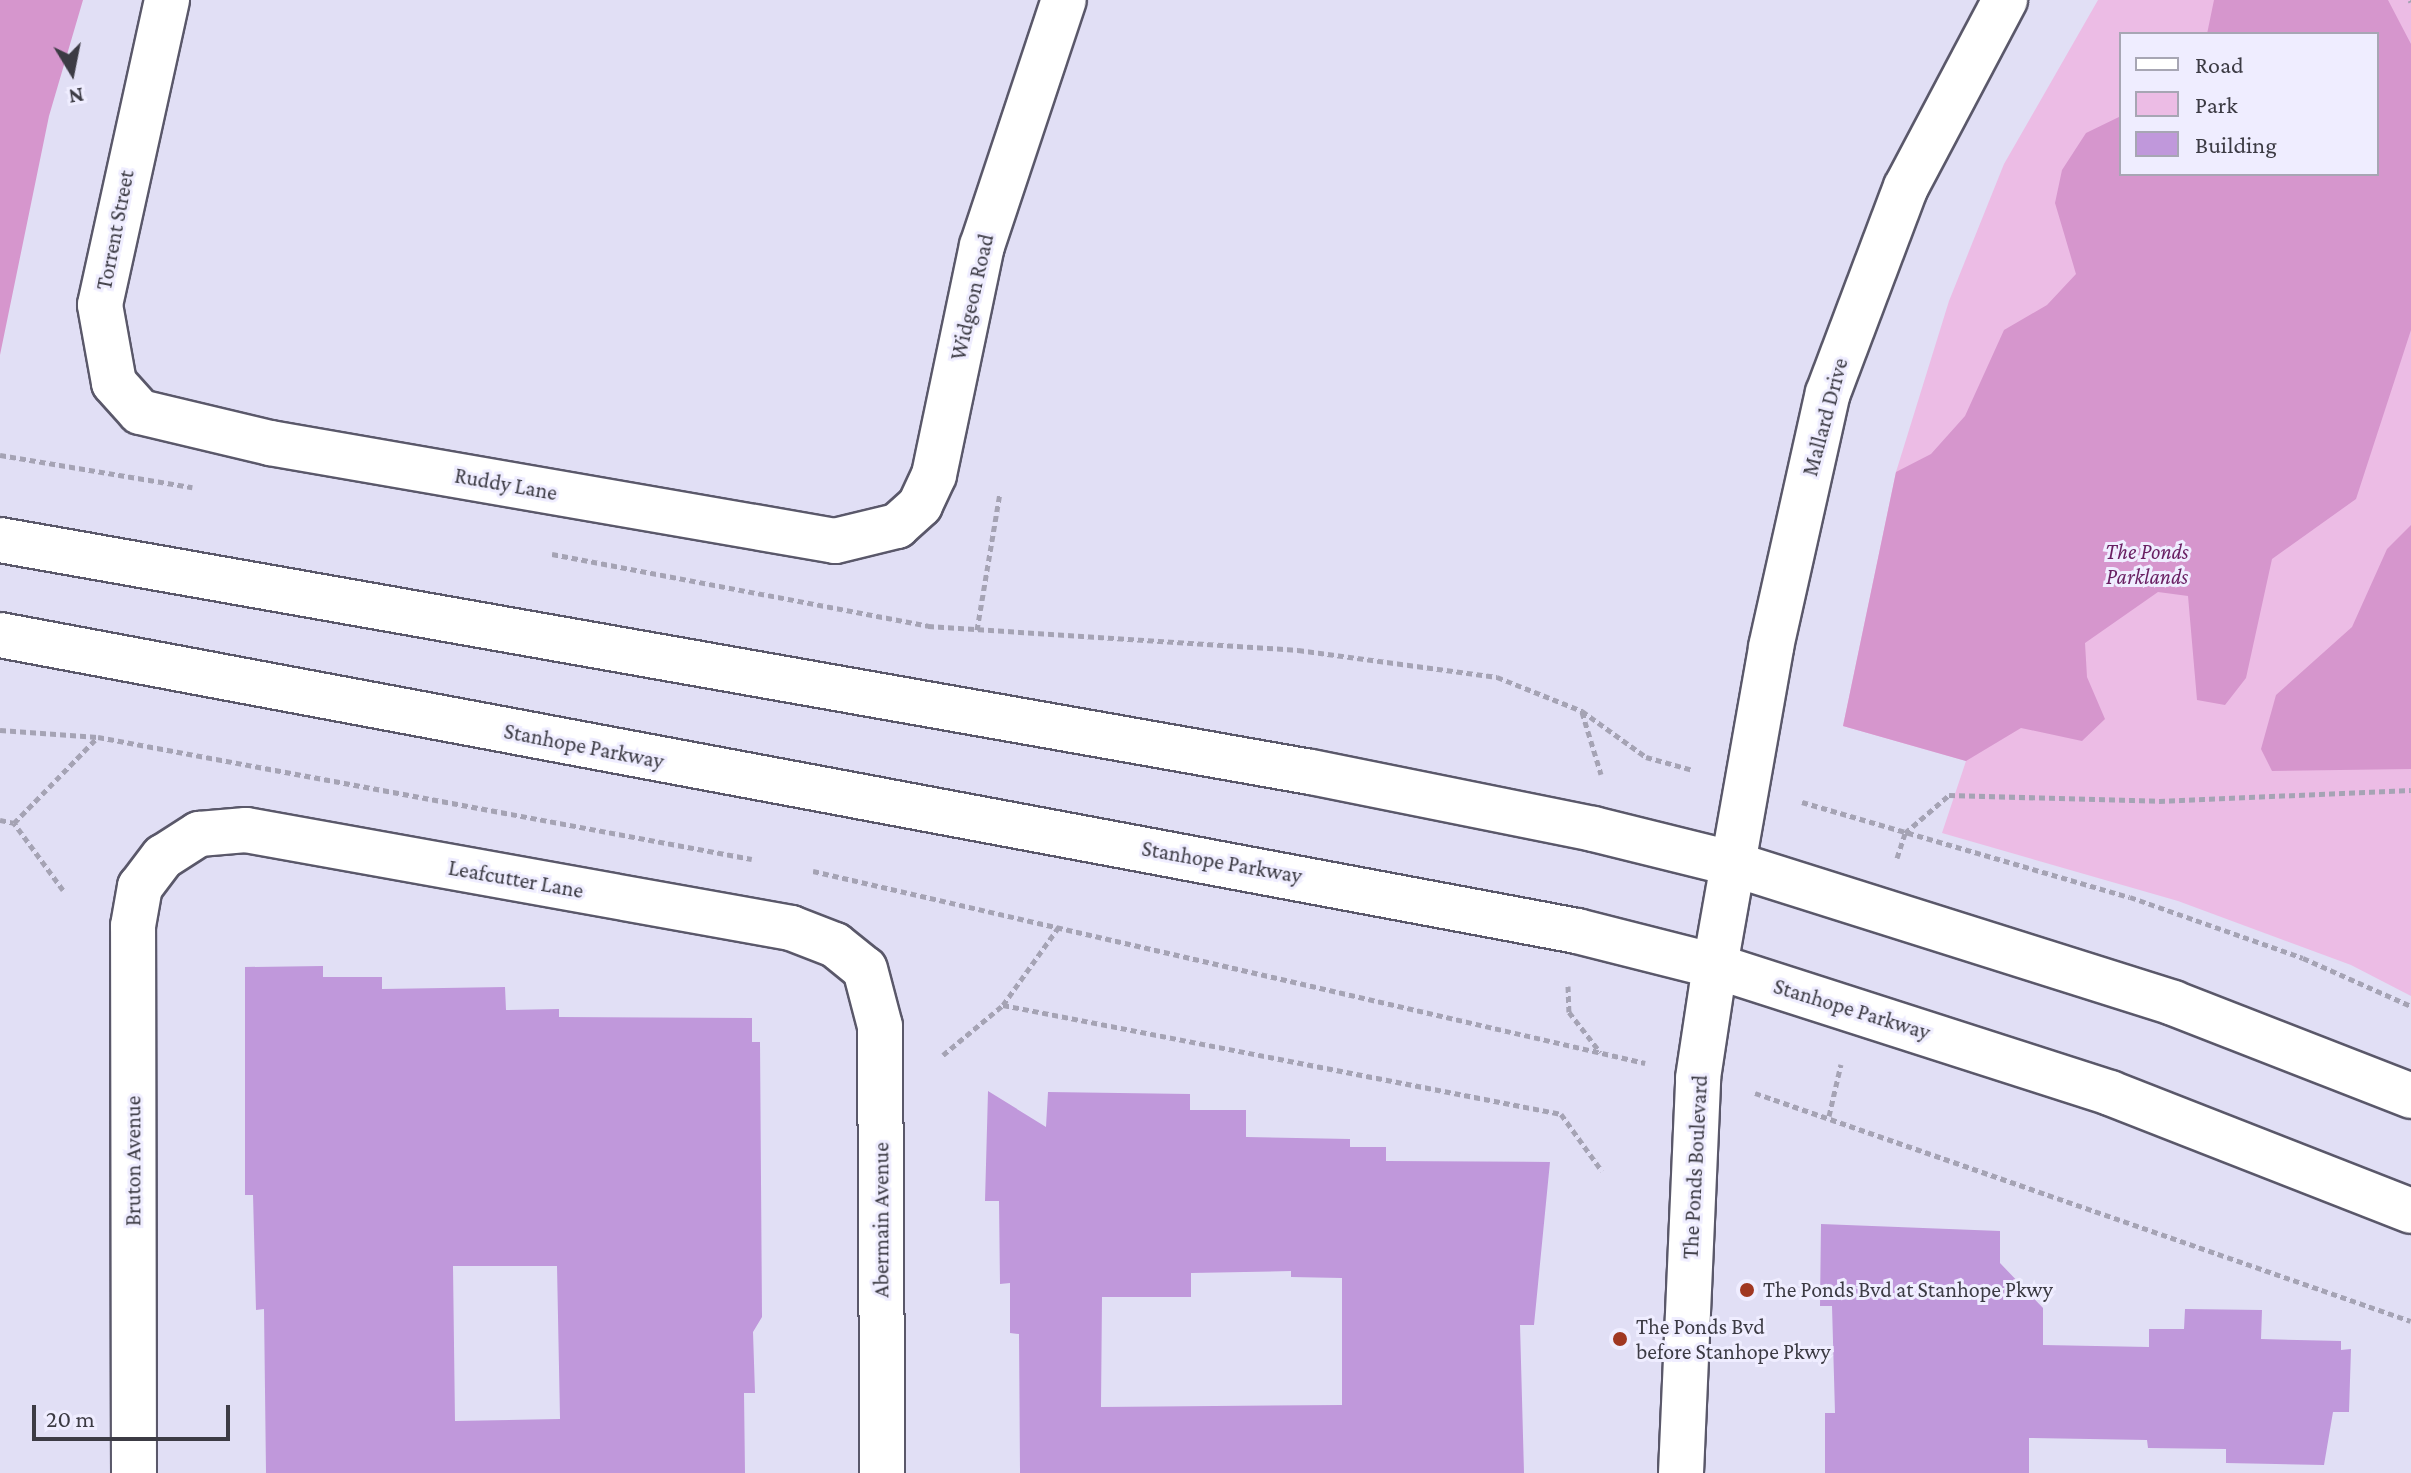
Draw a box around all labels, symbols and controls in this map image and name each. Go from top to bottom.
north arrow [32,32,112,112]
legend [2119,32,2379,176]
text: Road [2195,51,2244,78]
text: N [67,83,86,110]
text: Park [2195,91,2238,118]
text: Building [2195,131,2277,158]
street label: Torrent Street [90,168,140,292]
street label: Widgeon Road [945,231,999,363]
street label: Mallard Drive [1797,355,1853,479]
street label: Ruddy Lane [453,462,559,506]
park label: The Ponds Parklands [2105,538,2189,590]
street label: Stanhope Parkway [502,718,666,774]
street label: Stanhope Parkway [1140,835,1304,889]
street label: Leafcutter Lane [446,854,586,904]
street label: Stanhope Parkway [1770,973,1934,1045]
street label: The Ponds Boulevard [1677,1074,1713,1260]
street label: Bruton Avenue [120,1096,146,1226]
street label: Abermain Avenue [868,1142,894,1298]
place label: The Ponds Bvd at Stanhope Pkwy [1763,1277,2053,1303]
marker: The Ponds Bvd at Stanhope Pkwy [1738,1281,1756,1299]
place label: The Ponds Bvd before Stanhope Pkwy [1636,1313,1831,1364]
marker: The Ponds Bvd before Stanhope Pkwy [1611,1330,1629,1348]
scale bar [36,1389,234,1439]
text: 20 m [46,1405,95,1432]

